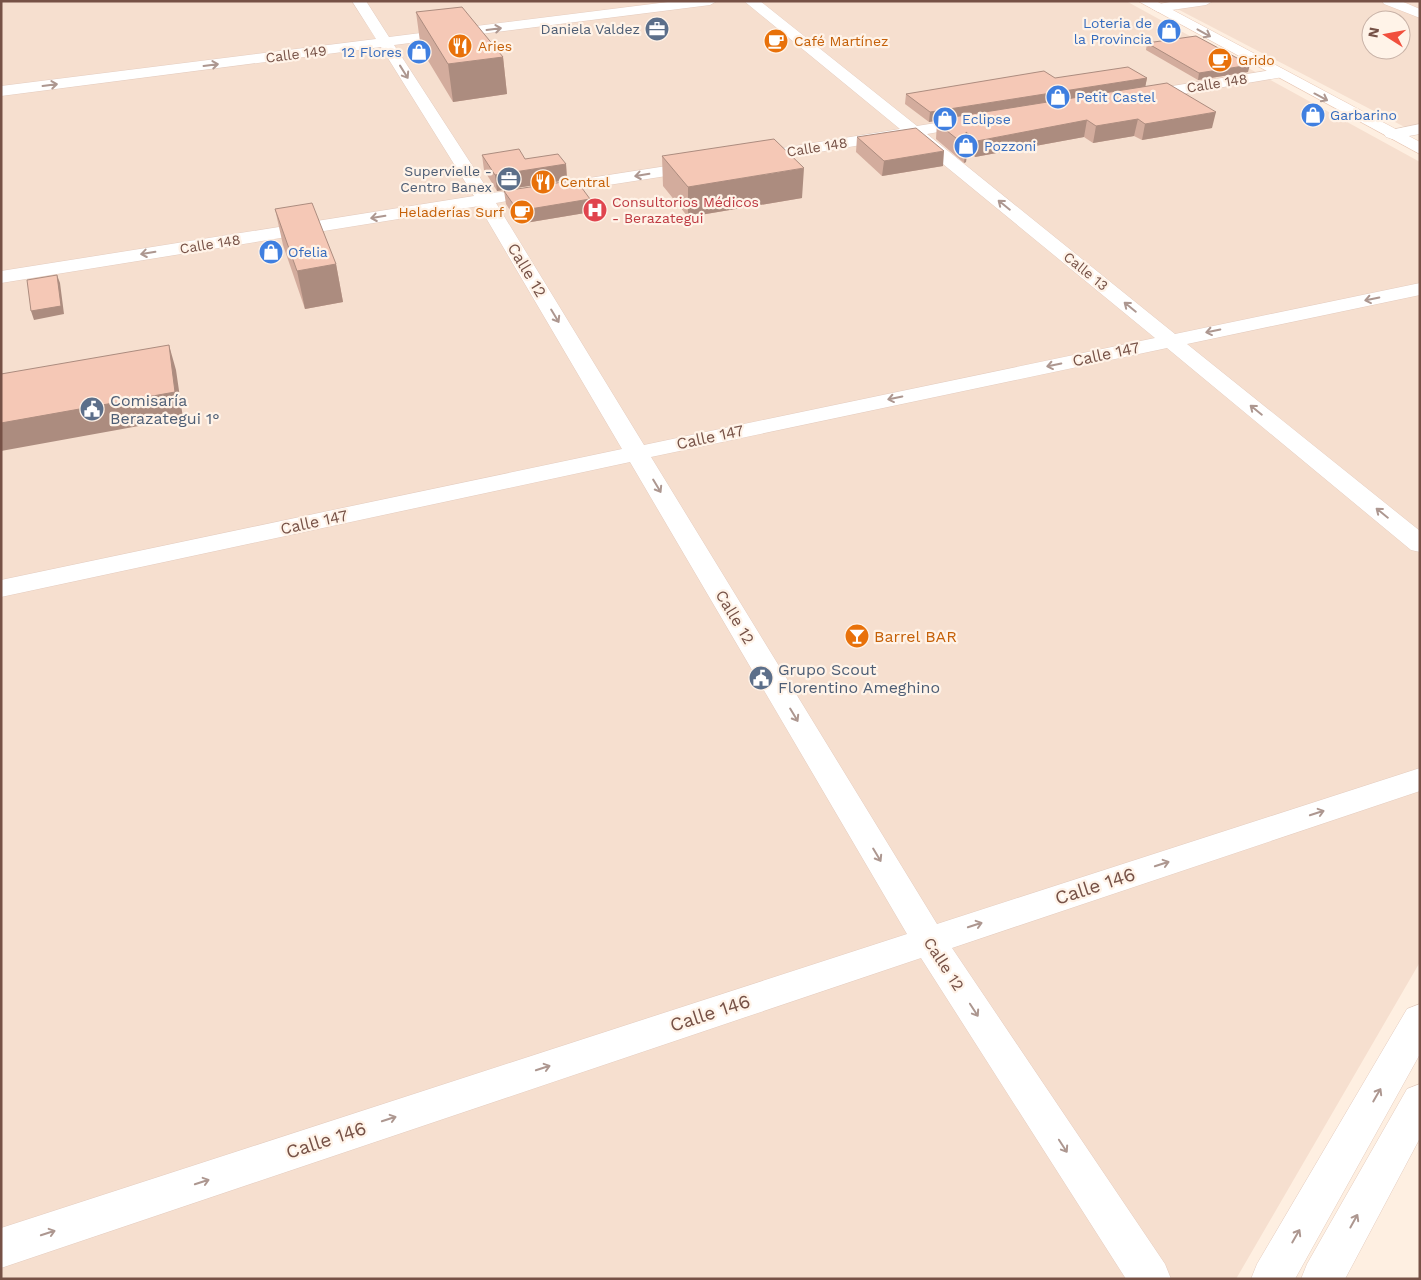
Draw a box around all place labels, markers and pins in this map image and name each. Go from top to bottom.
place label: Loteria de la Provincia [1074,15,1152,47]
office icon: Daniela Valdez [644,16,670,42]
shop icon: Loteria de la Provincia [1156,18,1182,44]
place label: Daniela Valdez [541,21,640,37]
cafe icon: Café Martínez [763,28,789,54]
restaurant icon: Aries [447,33,473,59]
place label: Café Martínez [794,33,889,49]
place label: Aries [478,38,512,54]
shop icon: 12 Flores [406,39,432,65]
place label: 12 Flores [341,44,402,60]
cafe icon: Grido [1207,47,1233,73]
place label: Grido [1238,52,1275,68]
shop icon: Petit Castel [1045,84,1071,110]
place label: Petit Castel [1076,89,1156,105]
shop icon: Garbarino [1300,102,1326,128]
shop icon: Eclipse [932,106,958,132]
place label: Garbarino [1330,107,1397,123]
place label: Eclipse [962,111,1011,127]
shop icon: Pozzoni [953,133,979,159]
place label: Pozzoni [984,138,1036,154]
place label: Supervielle - Centro Banex [400,163,492,195]
office icon: Supervielle - Centro Banex [496,166,522,192]
restaurant icon: Central [530,169,556,195]
place label: Central [560,174,611,190]
place label: Consultorios Médicos - Berazategui [612,194,759,226]
hospital icon: Consultorios Médicos - Berazategui [582,197,608,223]
cafe icon: Heladerías Surf [509,199,535,225]
place label: Heladerías Surf [398,204,504,220]
shop icon: Ofelia [258,239,284,265]
place label: Ofelia [288,244,328,260]
place label: Comisaría Berazategui 1° [110,391,220,428]
public building icon: Comisaría Berazategui 1° [79,396,105,422]
bar icon: Barrel BAR [844,623,870,649]
place label: Barrel BAR [874,627,957,646]
place label: Grupo Scout Florentino Ameghino [778,660,940,697]
public building icon: Grupo Scout Florentino Ameghino [748,665,774,691]

